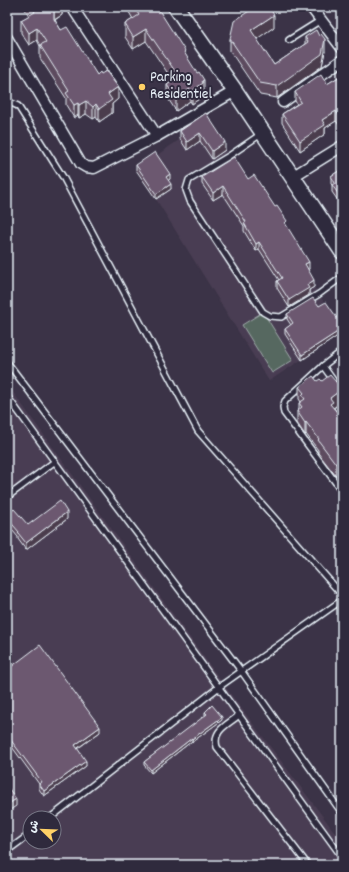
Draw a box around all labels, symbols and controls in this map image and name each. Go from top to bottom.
place label: Parking Residentiel [150,67,212,106]
marker: Parking Residentiel [137,82,147,92]
north arrow [22,810,62,850]
text: ش [25,818,44,836]

